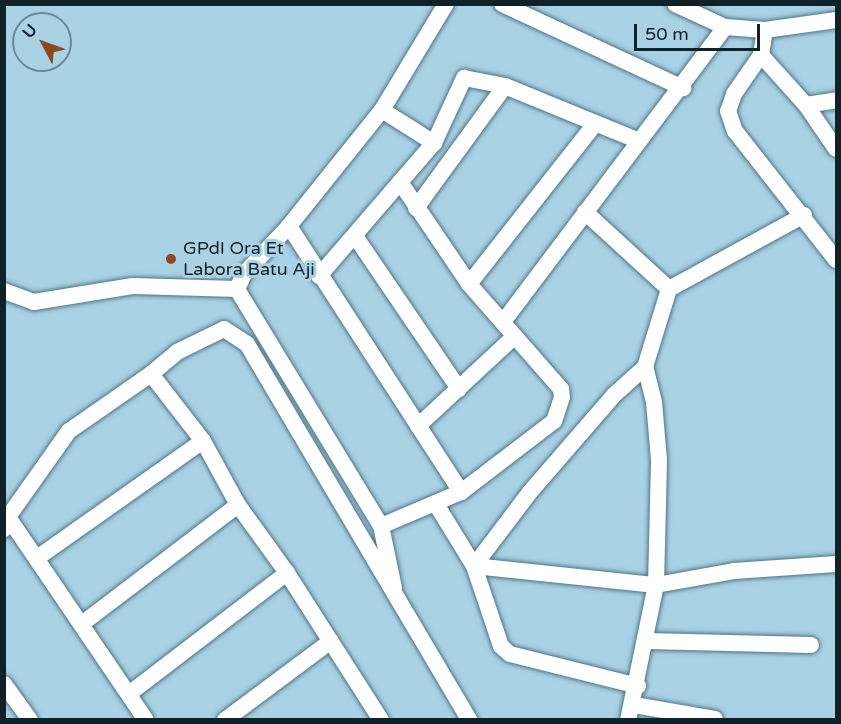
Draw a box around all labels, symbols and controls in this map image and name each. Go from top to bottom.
north arrow [12,12,72,72]
scale bar [637,12,763,50]
text: U [18,20,41,43]
text: 50 m [645,23,689,45]
place label: GPdI Ora Et Labora Batu Aji [183,238,315,280]
marker: GPdI Ora Et Labora Batu Aji [164,252,178,266]

